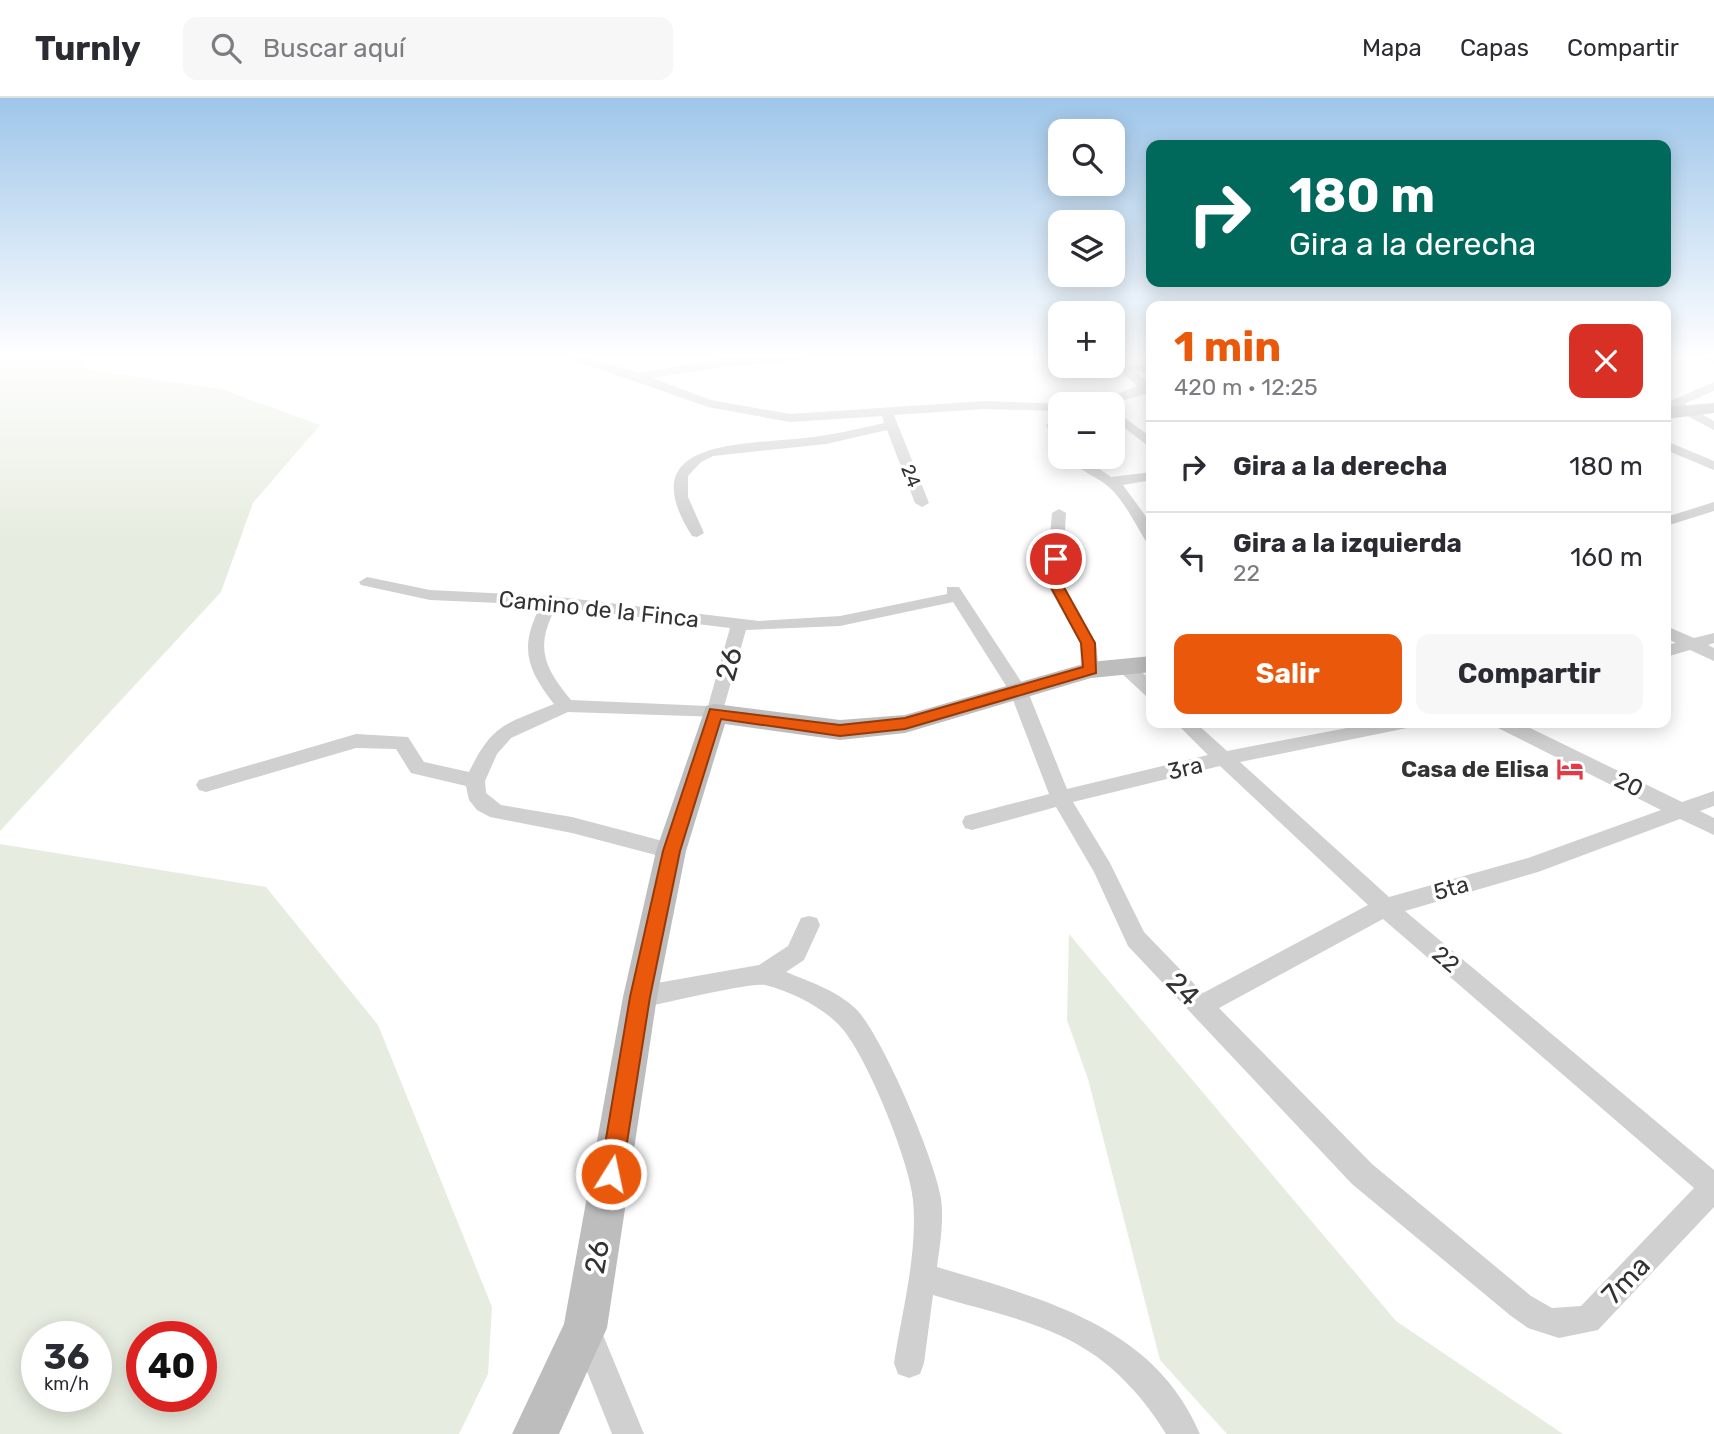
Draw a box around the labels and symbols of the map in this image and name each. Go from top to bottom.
street label: 24 [896,461,926,491]
pin [1026,529,1086,589]
street label: Camino de la Finca [497,585,701,633]
street label: 26 [709,644,749,684]
street label: 3ra [1165,750,1205,786]
hotel icon: Casa de Elisa [1555,754,1585,784]
place label: Casa de Elisa [1401,755,1549,783]
street label: 20 [1610,765,1648,803]
street label: 5ta [1430,870,1472,906]
street label: 22 [1427,940,1465,978]
street label: 24 [1159,965,1207,1013]
position arrow [574,1137,648,1211]
street label: 26 [578,1238,616,1276]
street label: 7ma [1595,1249,1657,1311]
speed limit sign: 40 [126,1321,217,1412]

